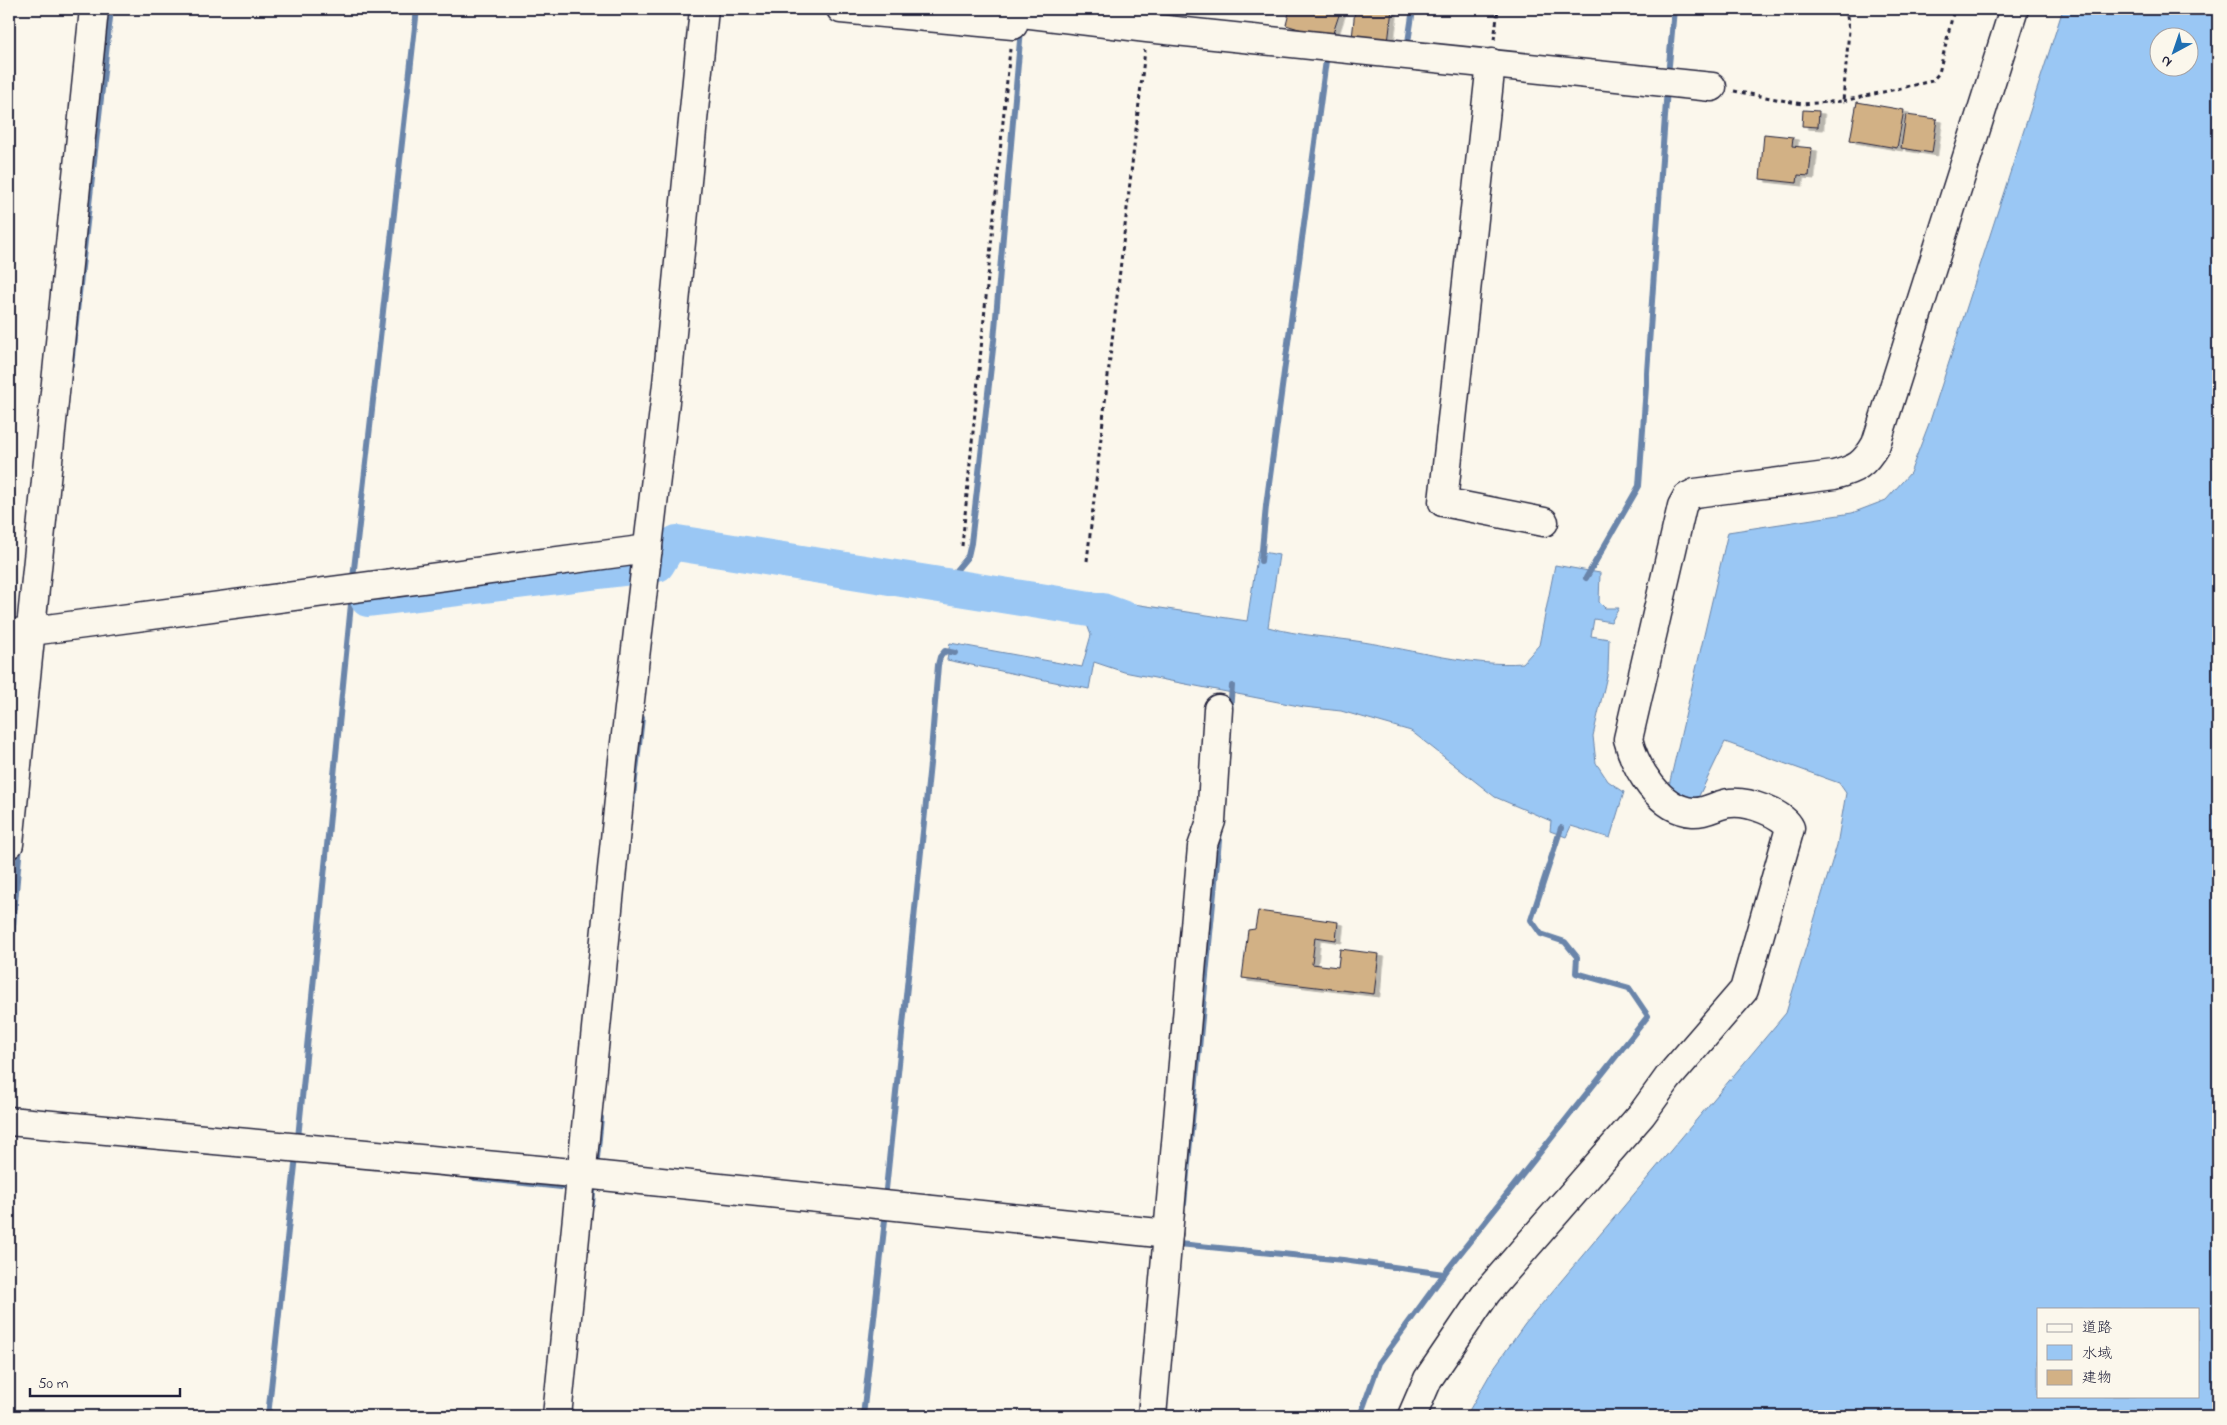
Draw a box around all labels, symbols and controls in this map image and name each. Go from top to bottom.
north arrow [2150,28,2200,78]
text: N [2156,50,2177,72]
legend [2037,1308,2200,1398]
text: 道路 [2082,1317,2112,1339]
text: 水域 [2082,1343,2112,1365]
scale bar [30,1365,180,1397]
text: 建物 [2082,1367,2112,1389]
text: 50 m [38,1373,69,1395]

